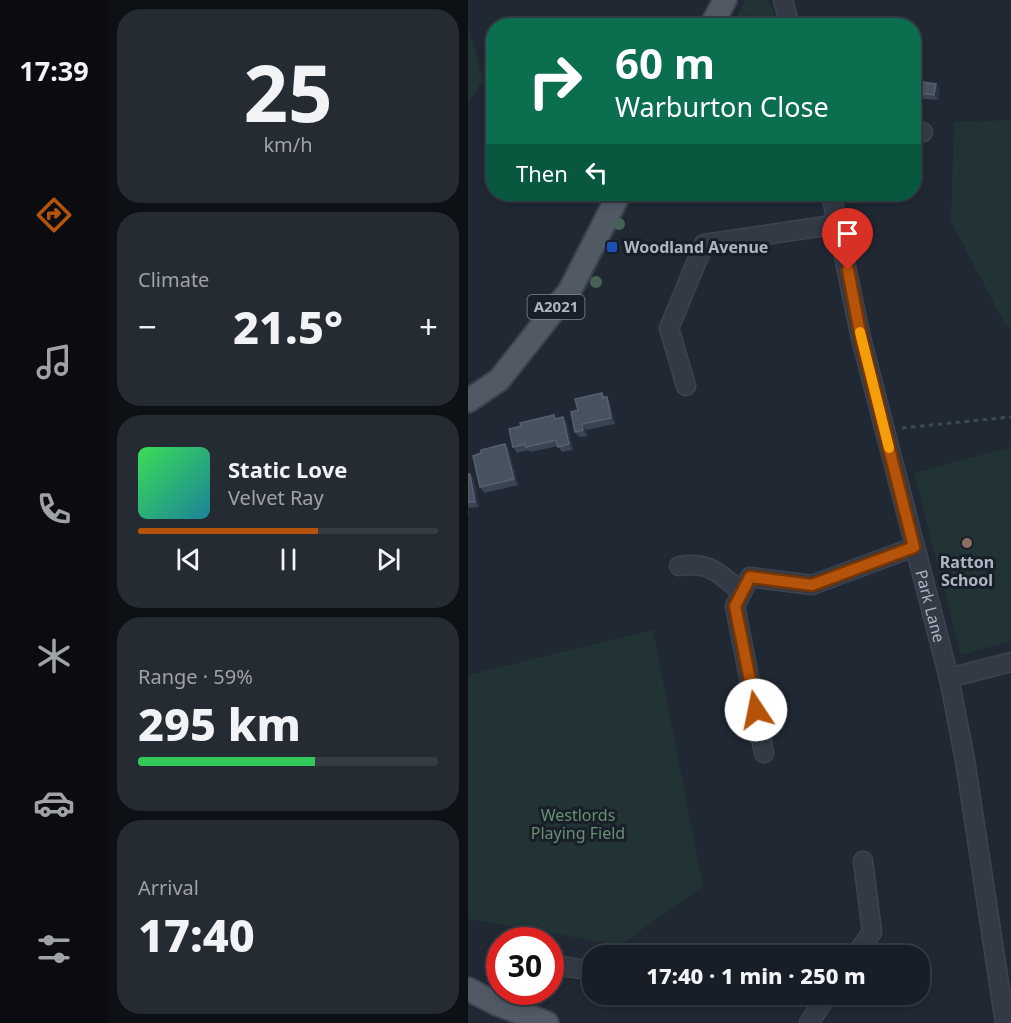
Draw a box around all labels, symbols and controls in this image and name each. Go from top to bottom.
text: 60 m [615,34,715,91]
text: 25 [243,39,333,145]
icon: right [516,42,594,120]
text: 17:39 [19,52,89,89]
text: Warburton Close [615,88,829,125]
text: km/h [263,131,313,158]
icon: left [580,156,613,189]
text: Then [516,158,568,188]
icon: directions [33,194,75,236]
pin [822,208,873,270]
icon: arrive [831,217,864,250]
place label: Woodland Avenue [624,236,768,258]
marker: Woodland Avenue [605,240,619,254]
text: Climate [138,266,209,293]
road number: A2021 [528,295,584,319]
text: 21.5° [233,296,343,357]
text: − [138,304,157,349]
text: + [419,304,438,349]
icon: music [33,341,75,383]
text: Static Love [228,454,347,484]
text: Velvet Ray [228,484,324,511]
icon: phone [33,488,75,530]
marker: Ratton School [960,536,974,550]
icon: previous [172,543,205,576]
icon: pause [272,543,305,576]
icon: next [372,543,405,576]
place label: Ratton School [940,551,994,591]
street label: Park Lane [910,567,950,645]
icon: climate [33,635,75,677]
text: Range · 59% [138,663,253,690]
position arrow [724,678,788,742]
text: 295 km [138,693,301,754]
icon: car [33,782,75,824]
park label: Westlords Playing Field [531,804,625,844]
text: Arrival [138,874,199,901]
text: 17:40 [138,904,255,965]
speed limit sign: 30 [486,927,564,1005]
icon: filters [33,928,75,970]
text: 17:40 · 1 min · 250 m [646,960,866,990]

